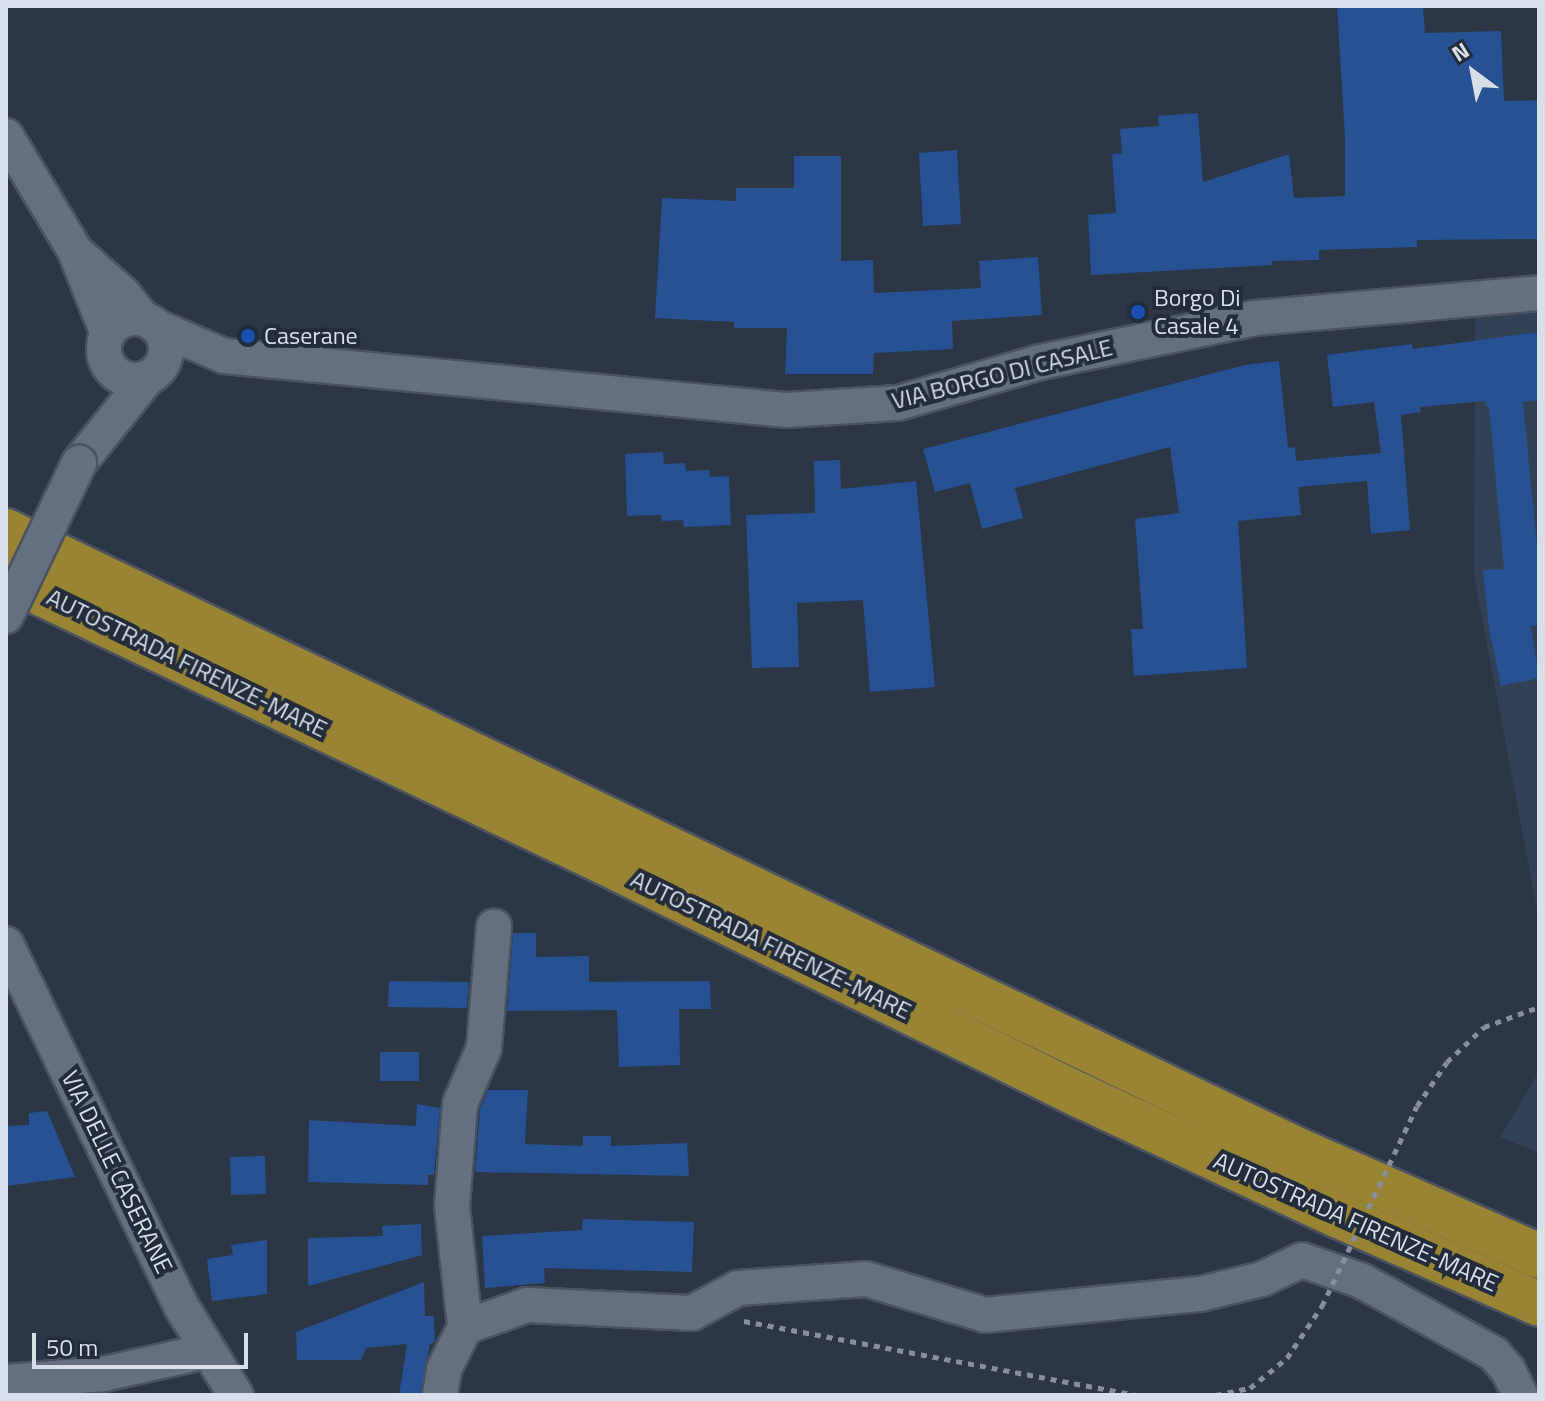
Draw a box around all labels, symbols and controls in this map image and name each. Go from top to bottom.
north arrow [1433,32,1513,112]
text: N [1445,33,1476,70]
place label: Borgo Di Casale 4 [1154,284,1241,340]
marker: Borgo Di Casale 4 [1129,303,1147,321]
place label: Caserane [264,322,358,350]
marker: Caserane [239,327,257,345]
street label: VIA BORGO DI CASALE [889,333,1115,415]
street label: AUTOSTRADA FIRENZE-MARE [42,582,332,744]
street label: AUTOSTRADA FIRENZE-MARE [626,864,916,1026]
street label: VIA DELLE CASERANE [55,1066,179,1278]
street label: AUTOSTRADA FIRENZE-MARE [1209,1146,1503,1298]
scale bar [36,1317,252,1367]
text: 50 m [46,1329,98,1365]

